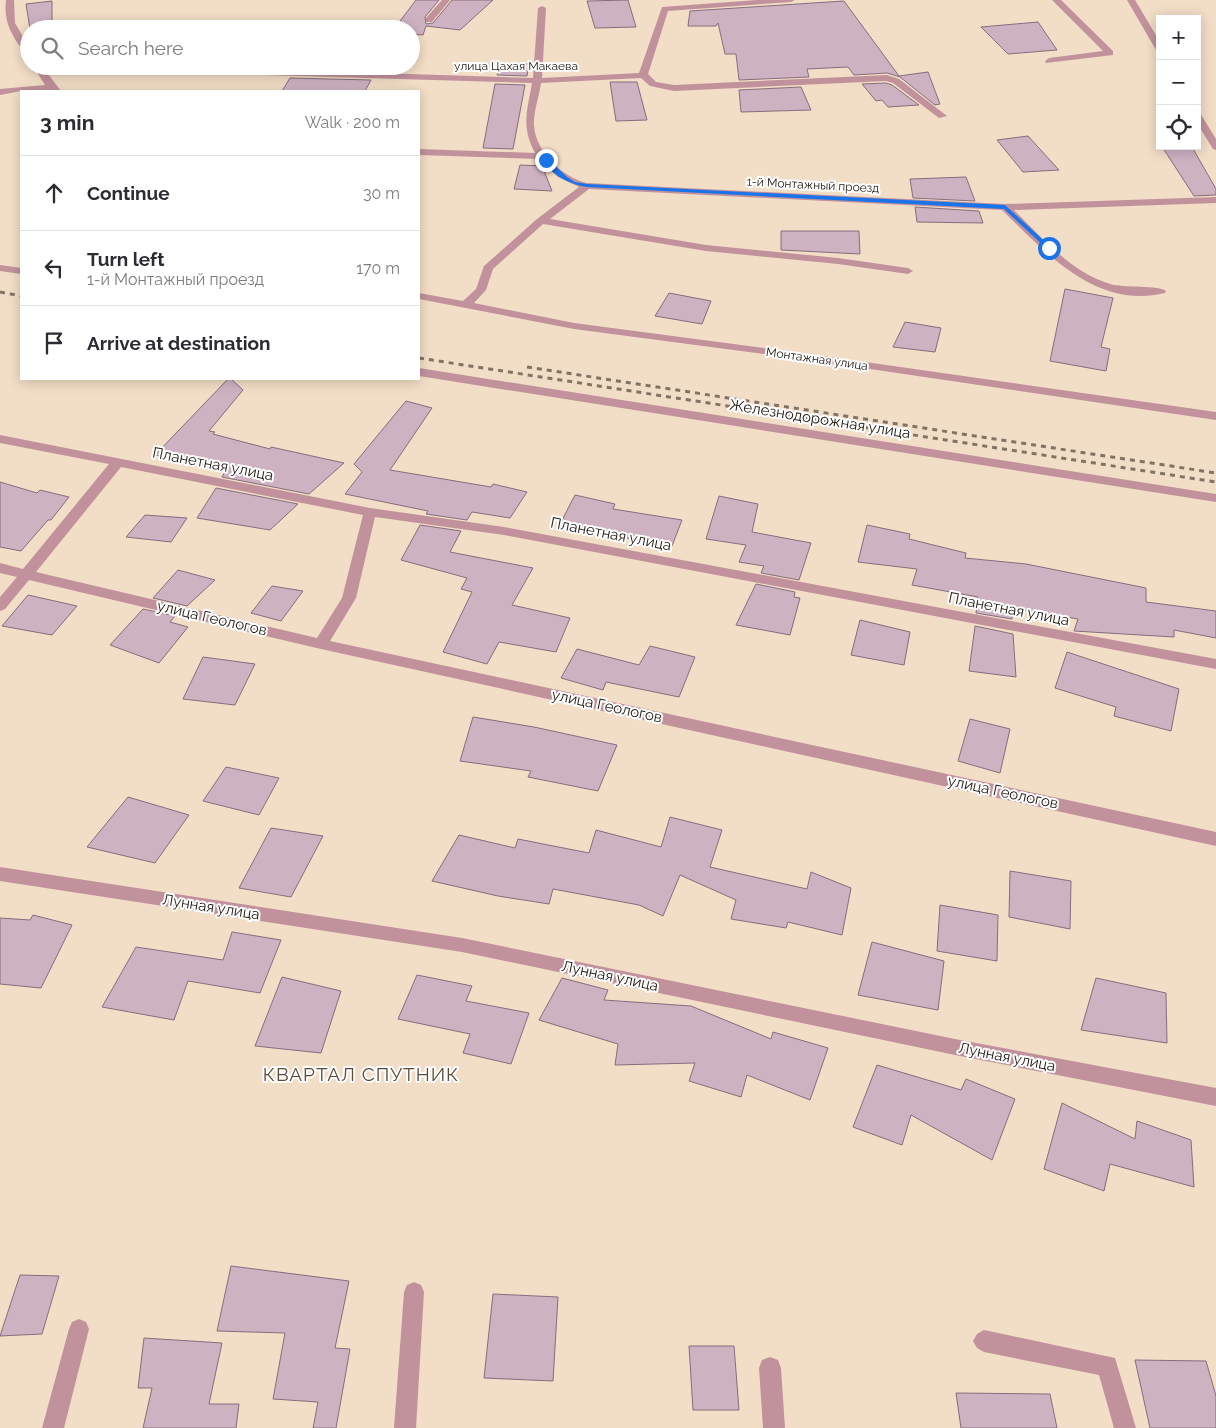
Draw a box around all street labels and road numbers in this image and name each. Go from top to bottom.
street label: улица Цахая Макаева [454,59,578,73]
street label: 1-й Монтажный проезд [746,175,880,195]
street label: Монтажная улица [765,345,869,373]
street label: Железнодорожная улица [728,396,912,442]
street label: Планетная улица [151,443,275,485]
street label: Планетная улица [549,513,673,555]
street label: Планетная улица [947,588,1071,630]
street label: улица Геологов [155,597,269,639]
street label: улица Геологов [550,686,664,726]
street label: улица Геологов [946,772,1060,812]
street label: Лунная улица [161,890,261,924]
street label: Лунная улица [560,957,660,995]
street label: Лунная улица [957,1039,1057,1075]

